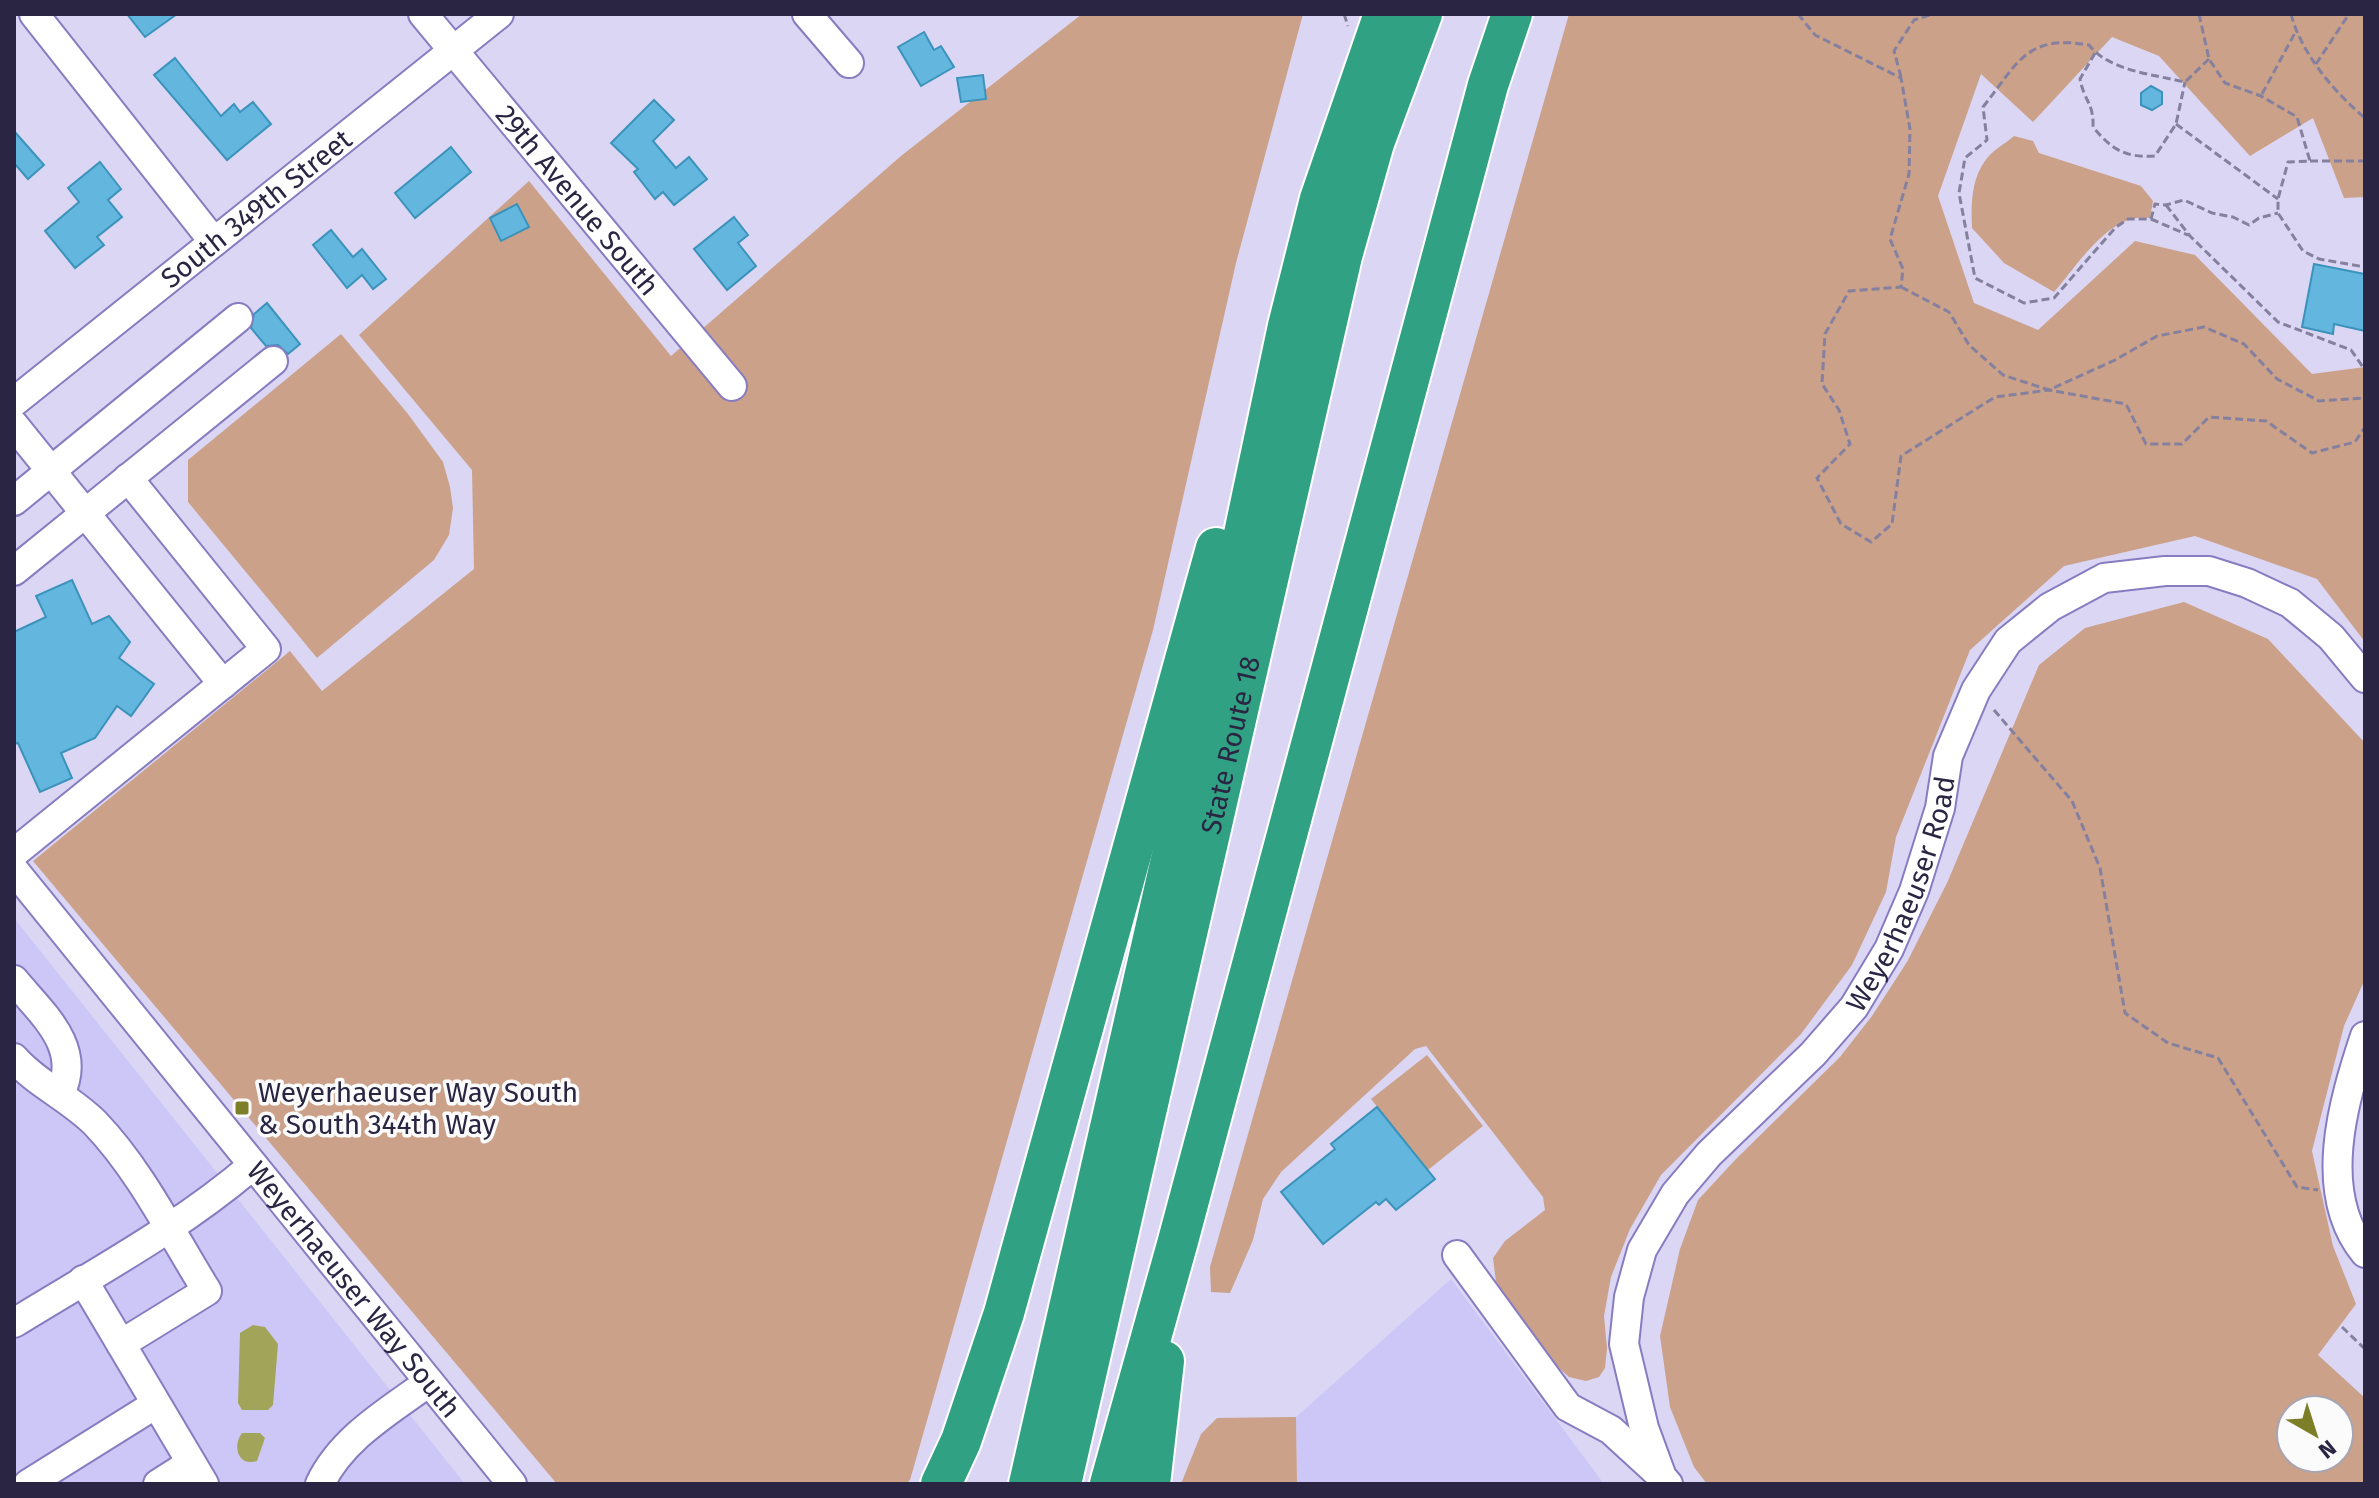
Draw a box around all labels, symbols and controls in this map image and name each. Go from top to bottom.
street label: 29th Avenue South [489,99,666,302]
street label: South 349th Street [154,122,359,295]
street label: State Route 18 [1194,653,1267,838]
street label: Weyerhaeuser Road [1839,774,1962,1018]
place label: Weyerhaeuser Way South & South 344th Way [258,1076,578,1141]
marker: Weyerhaeuser Way South & South 344th Way [233,1099,251,1117]
street label: Weyerhaeuser Way South [240,1155,467,1424]
north arrow [2275,1394,2355,1474]
text: N [2313,1434,2341,1464]

